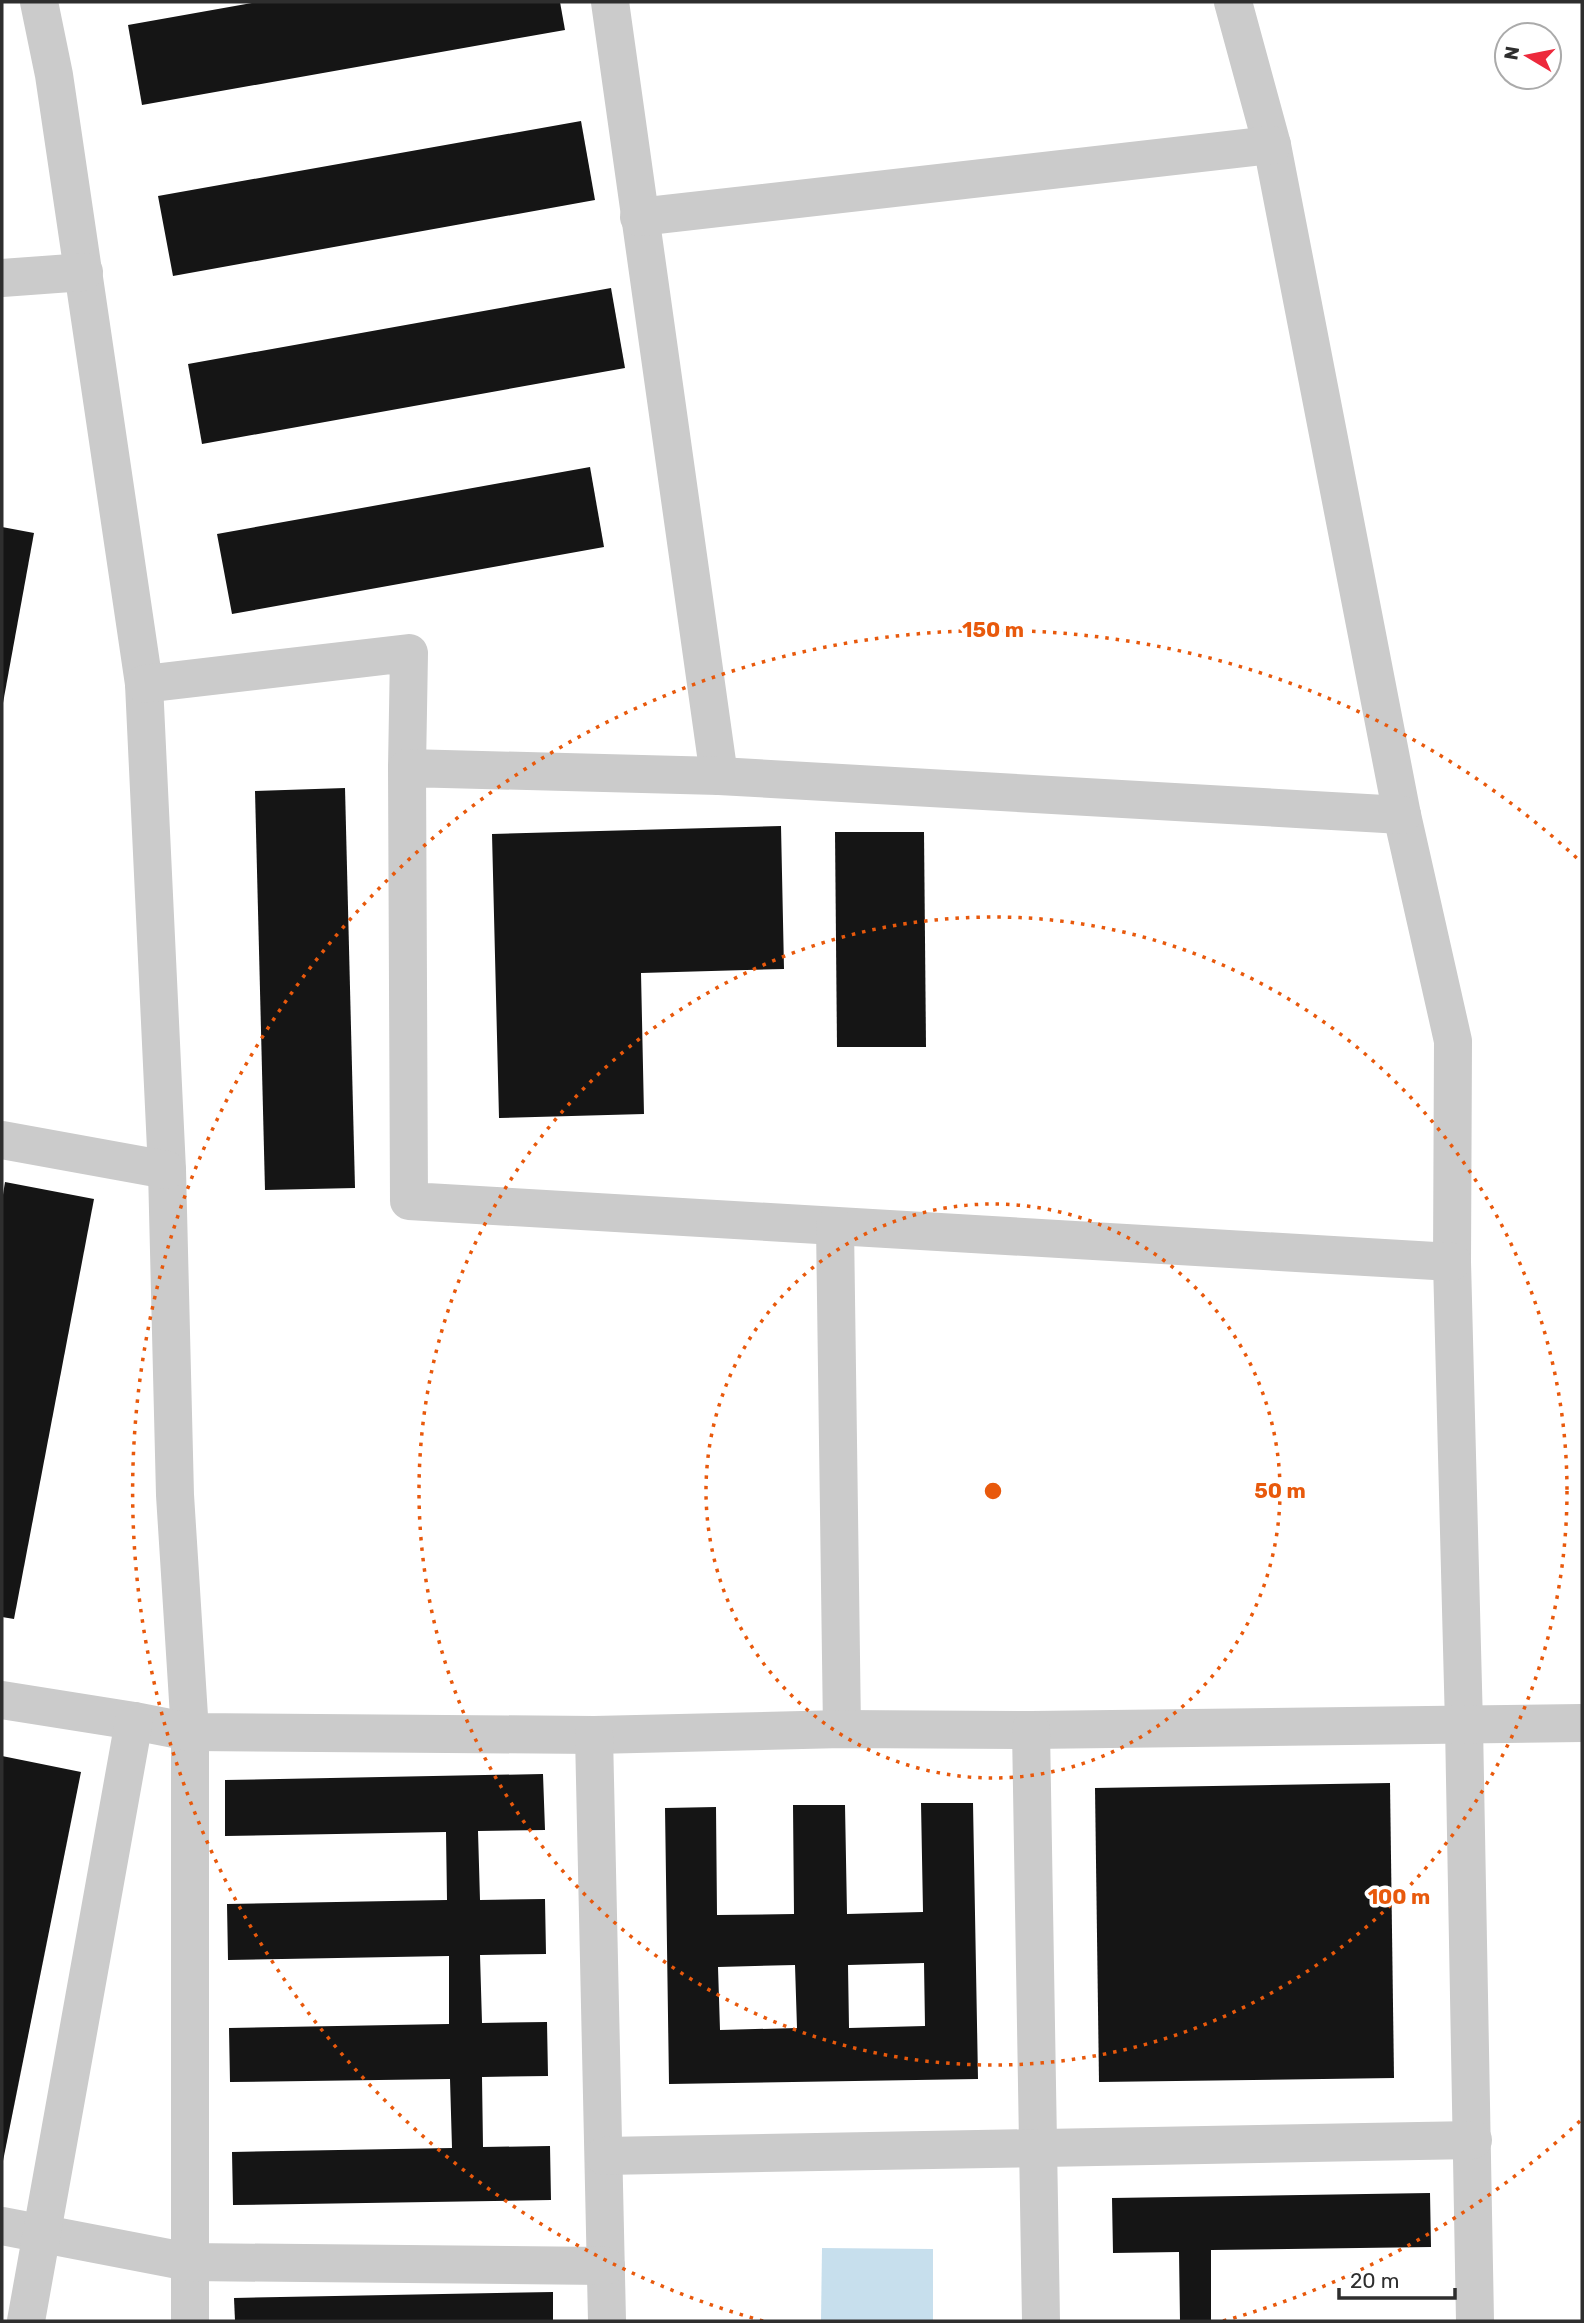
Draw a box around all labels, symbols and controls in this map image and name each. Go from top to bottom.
north arrow [1493,21,1563,91]
text: N [1499,44,1524,62]
text: 150 m [962,617,1024,642]
text: 50 m [1254,1478,1306,1503]
centre of rings [981,1479,1005,1503]
text: 100 m [1368,1884,1430,1909]
scale bar [1339,2256,1454,2300]
text: 20 m [1350,2268,1399,2293]

